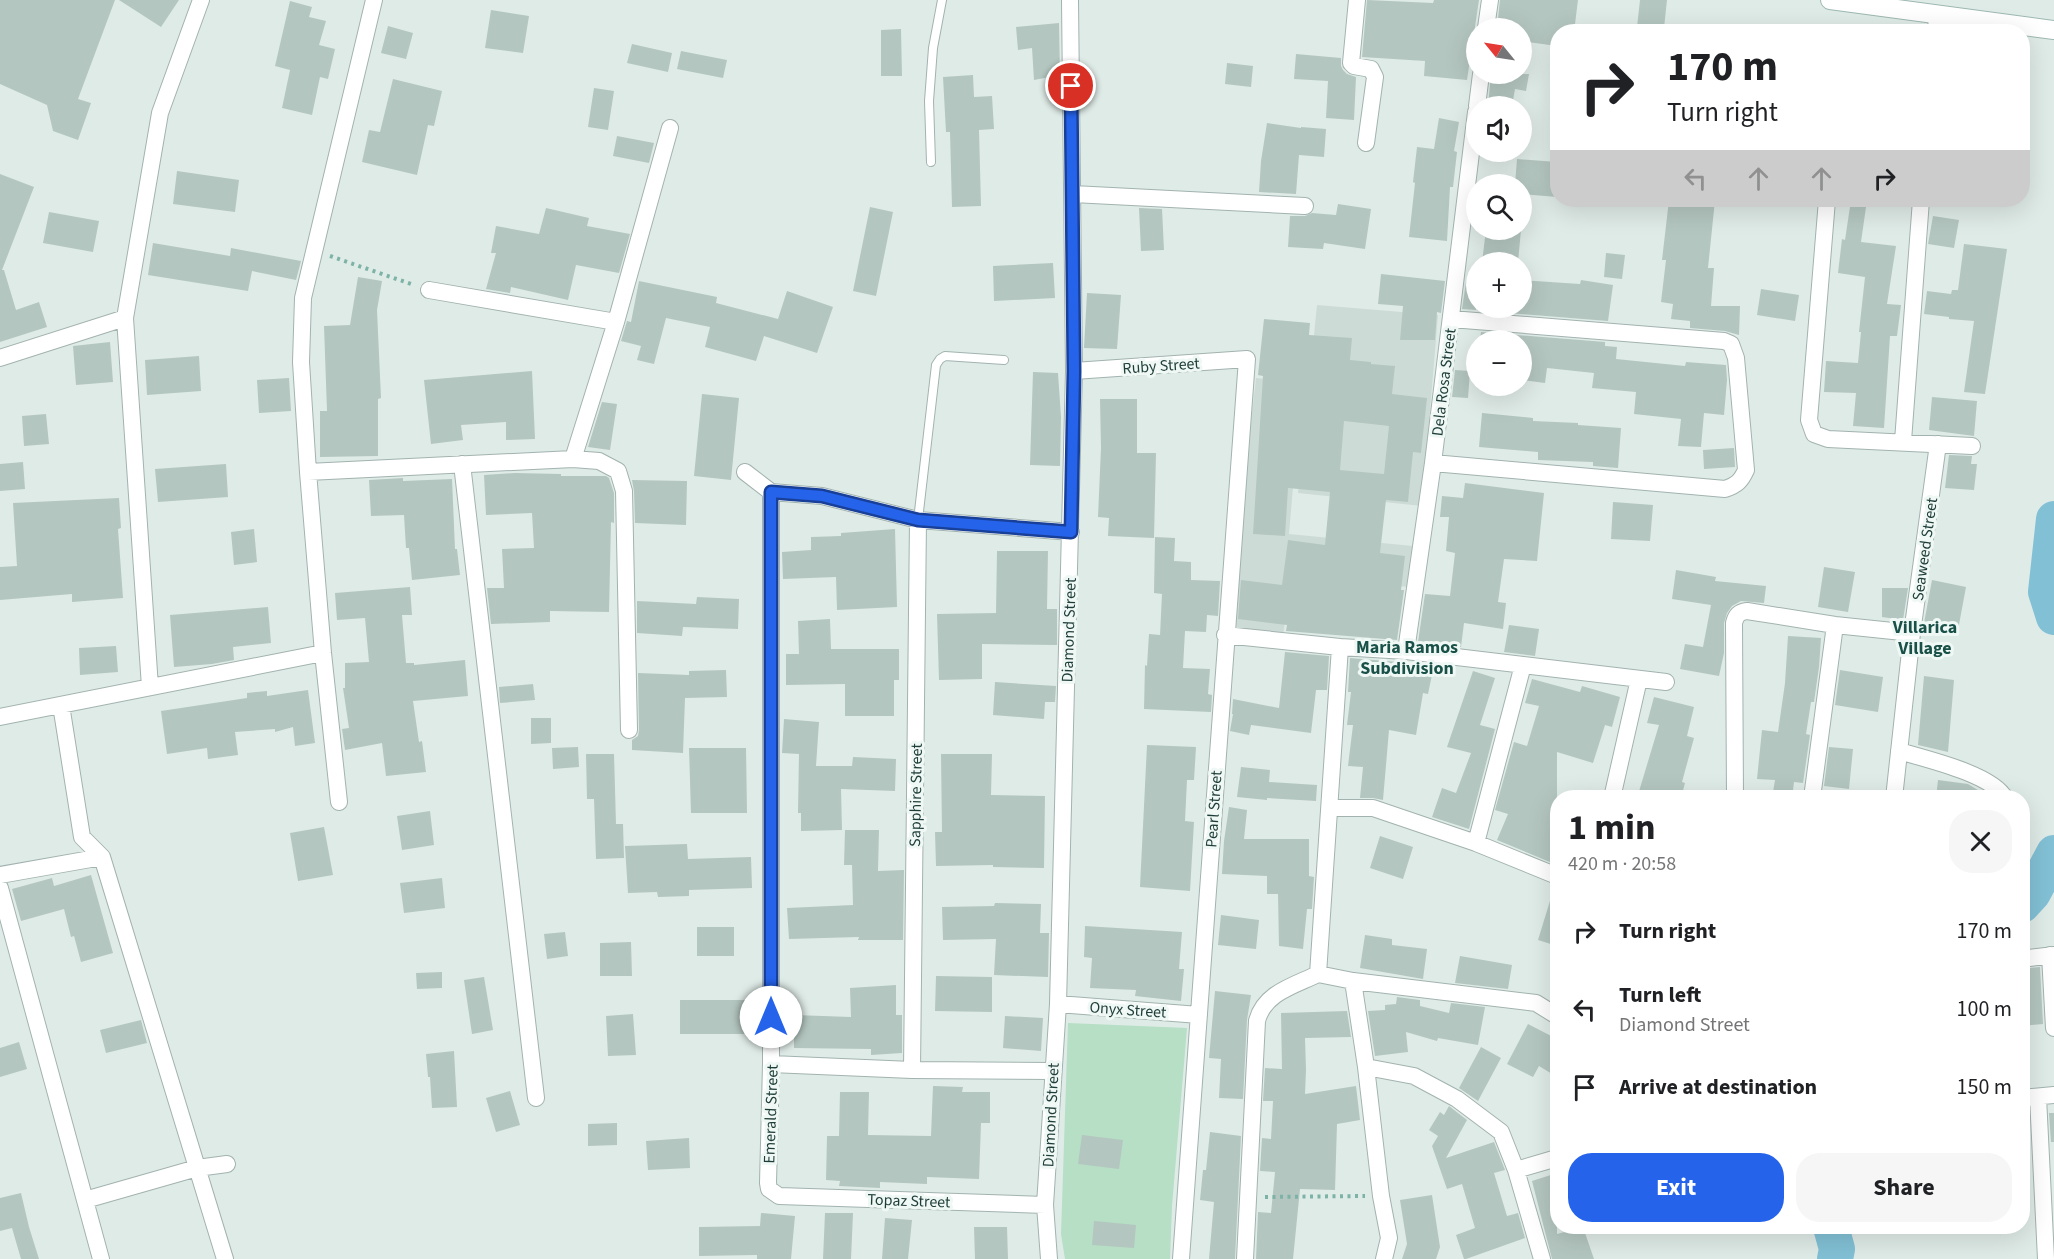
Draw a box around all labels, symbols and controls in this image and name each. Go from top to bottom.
north arrow [1466,18,1532,84]
map controls [1466,18,1532,396]
text: 170 m [1667,37,1778,97]
icon: right [1568,48,1646,126]
pin [1045,60,1096,111]
icon: arrive [1054,69,1087,102]
text: Turn right [1667,93,1778,132]
button: sound [1466,96,1532,162]
icon: left [1679,162,1712,195]
icon: ahead [1742,162,1775,195]
icon: ahead [1805,162,1838,195]
icon: right [1868,162,1901,195]
button: search [1466,174,1532,240]
button: + [1466,252,1532,318]
street label: Dela Rosa Street [1426,326,1462,437]
button: − [1466,330,1532,396]
street label: Ruby Street [1122,352,1201,380]
street label: Seaweed Street [1907,496,1943,602]
street label: Diamond Street [1056,577,1082,683]
district label: Villarica Village [1892,615,1957,661]
district label: Maria Ramos Subdivision [1356,635,1458,681]
street label: Sapphire Street [904,742,928,847]
street label: Pearl Street [1200,769,1228,848]
text: 1 min [1568,802,1656,853]
button: close [1949,810,2012,873]
text: 420 m · 20:58 [1568,850,1676,878]
icon: right [1568,915,1601,948]
text: Turn right [1619,915,1716,947]
text: 170 m [1957,915,2012,947]
text: Turn left [1619,979,1701,1011]
position arrow [739,985,803,1049]
icon: left [1568,993,1601,1026]
text: 100 m [1957,993,2012,1025]
street label: Onyx Street [1089,996,1168,1024]
text: Diamond Street [1619,1011,1750,1039]
street label: Diamond Street [1037,1062,1065,1168]
street label: Emerald Street [758,1064,784,1164]
icon: arrive [1568,1071,1601,1104]
text: Arrive at destination [1619,1071,1817,1103]
text: 150 m [1957,1071,2012,1103]
button: Exit [1568,1153,1784,1222]
button: Share [1796,1153,2012,1222]
street label: Topaz Street [867,1189,951,1213]

